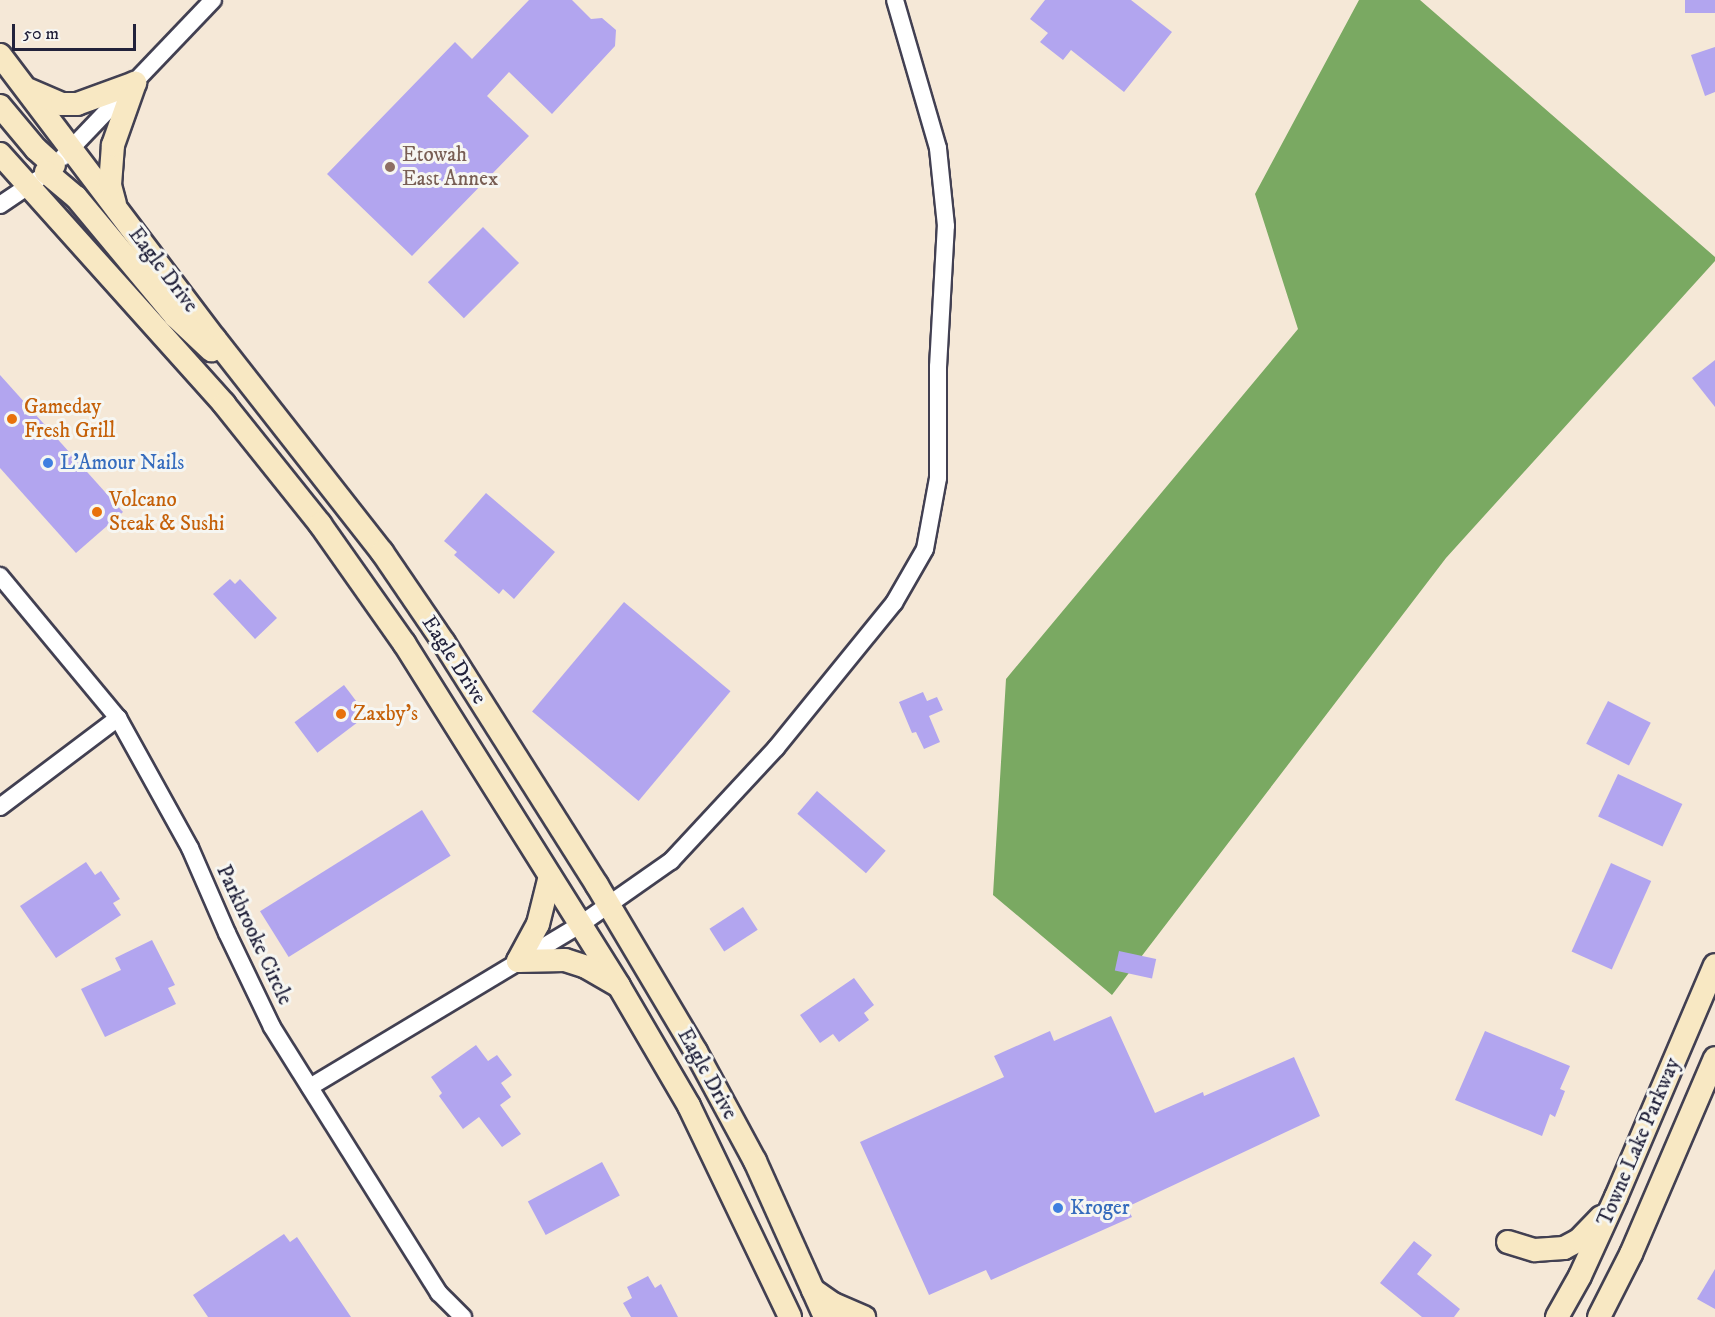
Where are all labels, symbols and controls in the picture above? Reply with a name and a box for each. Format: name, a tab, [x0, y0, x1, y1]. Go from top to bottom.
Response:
scale bar	[15, 12, 140, 50]
text: 50 m	[23, 23, 59, 45]
place label: Etowah East Annex	[402, 142, 498, 192]
marker: Etowah East Annex	[383, 160, 397, 174]
street label: Eagle Drive	[123, 222, 203, 318]
place label: Gameday Fresh Grill	[24, 394, 115, 444]
marker: Gameday Fresh Grill	[5, 412, 19, 426]
place label: L'Amour Nails	[60, 450, 184, 476]
marker: L'Amour Nails	[41, 456, 55, 470]
place label: Volcano Steak & Sushi	[109, 487, 225, 537]
marker: Volcano Steak & Sushi	[90, 505, 104, 519]
street label: Eagle Drive	[416, 611, 492, 709]
place label: Zaxby's	[353, 701, 418, 727]
marker: Zaxby's	[334, 707, 348, 721]
street label: Parkbrooke Circle	[211, 861, 297, 1009]
street label: Eagle Drive	[672, 1024, 742, 1124]
street label: Towne Lake Parkway	[1592, 1054, 1686, 1230]
place label: Kroger	[1070, 1195, 1130, 1221]
marker: Kroger	[1051, 1201, 1065, 1215]

